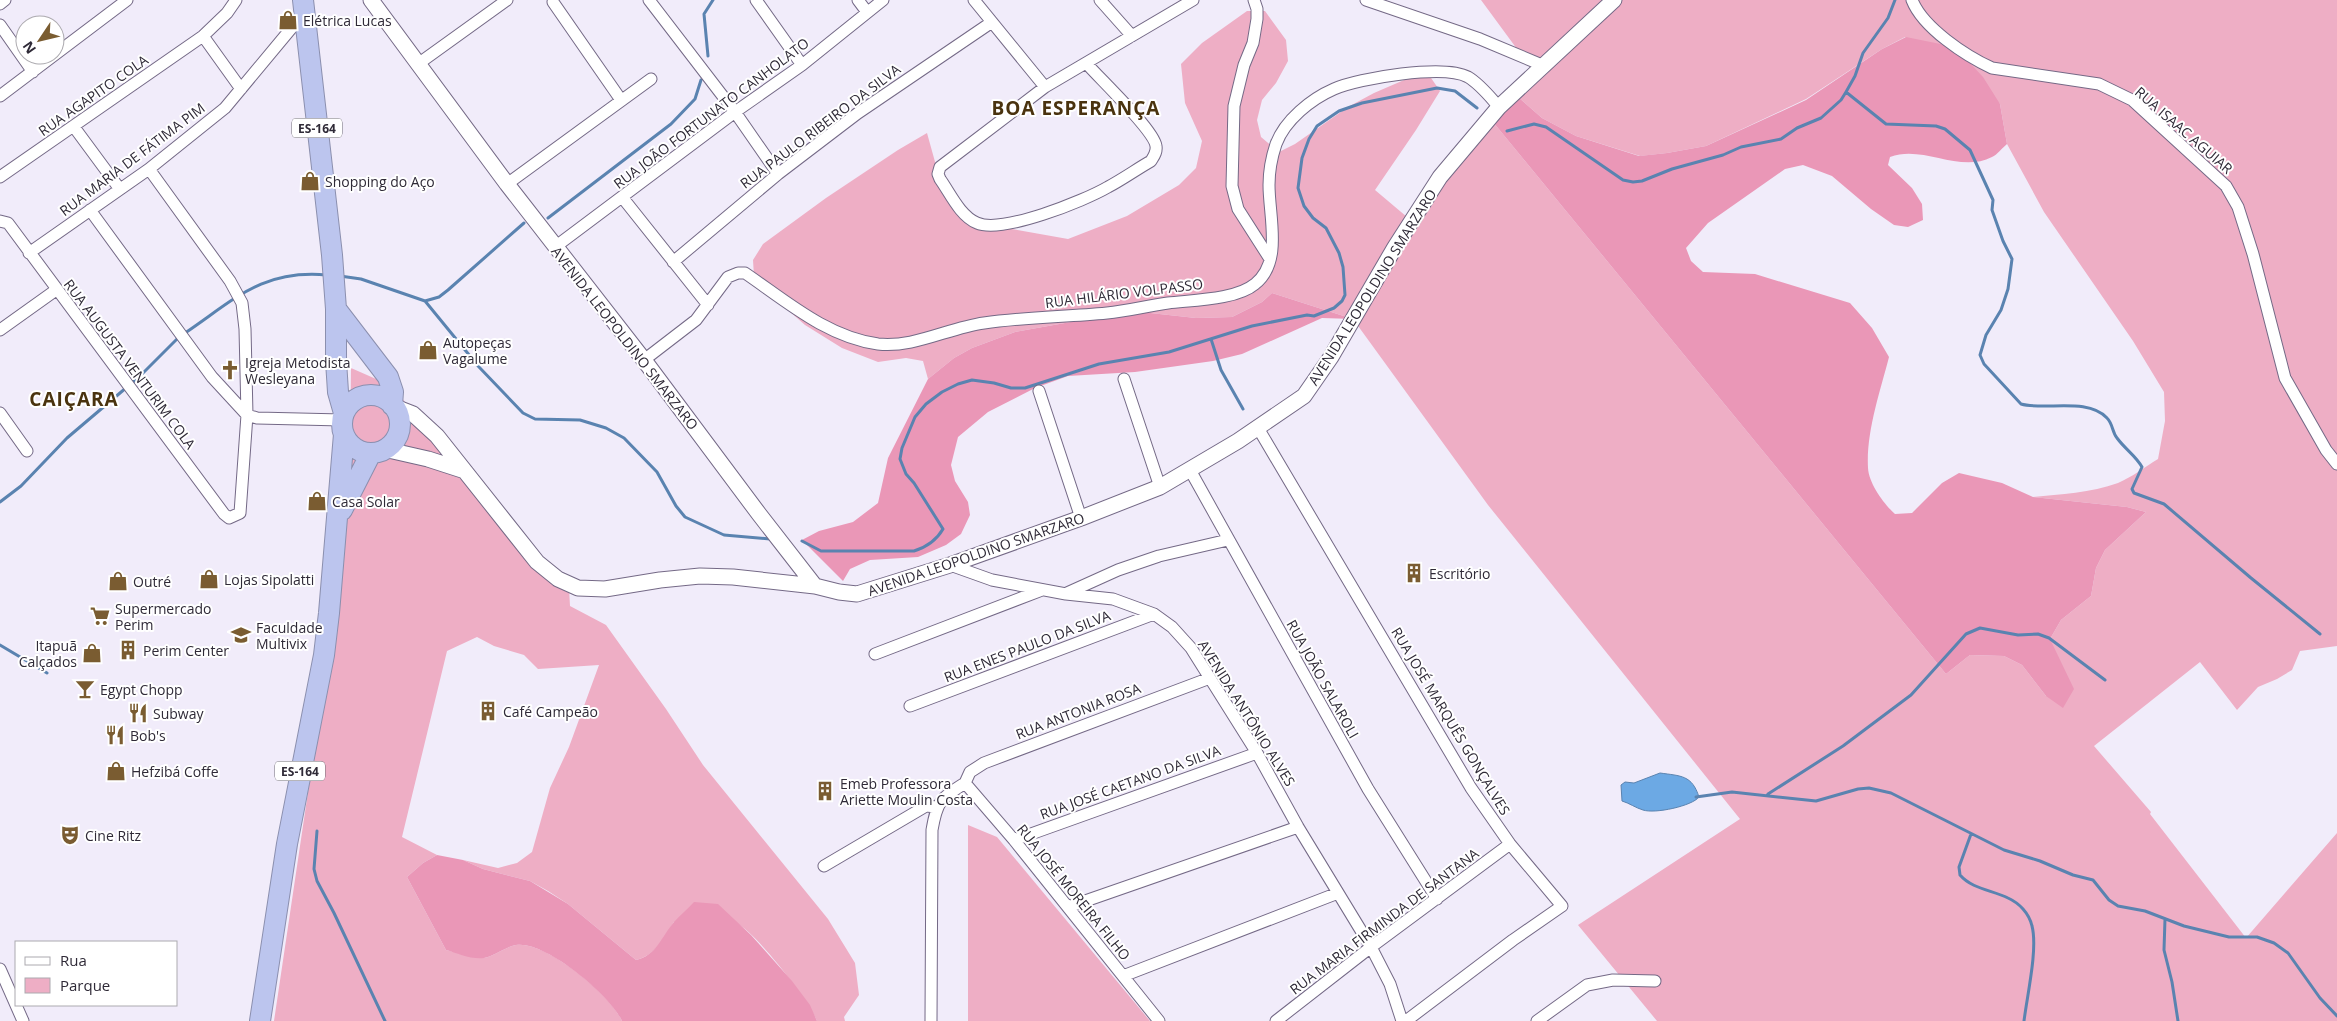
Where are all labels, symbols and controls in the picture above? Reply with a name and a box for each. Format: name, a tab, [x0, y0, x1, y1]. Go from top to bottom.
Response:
shop icon: Elétrica Lucas	[277, 9, 299, 31]
place label: Elétrica Lucas	[303, 11, 392, 30]
north arrow	[15, 15, 65, 65]
street label: RUA JOÃO FORTUNATO CANHOLATO	[610, 33, 813, 193]
text: N	[18, 38, 40, 58]
street label: RUA AGAPITO COLA	[34, 50, 152, 140]
street label: RUA PAULO RIBEIRO DA SILVA	[736, 59, 904, 193]
street label: RUA ISAAC AGUIAR	[2131, 82, 2237, 178]
district label: BOA ESPERANÇA	[992, 95, 1160, 121]
street label: RUA MARIA DE FÁTIMA PIM	[56, 98, 208, 220]
road number: ES-164	[292, 119, 342, 138]
shop icon: Shopping do Aço	[299, 170, 321, 192]
place label: Shopping do Aço	[325, 172, 435, 191]
street label: AVENIDA LEOPOLDINO SMARZARO	[1304, 185, 1441, 389]
street label: AVENIDA LEOPOLDINO SMARZARO	[547, 242, 703, 434]
street label: RUA HILÁRIO VOLPASSO	[1044, 274, 1204, 312]
street label: RUA AUGUSTA VENTURIM COLA	[60, 275, 200, 453]
place label: Autopeças Vagalume	[443, 333, 512, 368]
shop icon: Autopeças Vagalume	[417, 339, 439, 361]
place label: Igreja Metodista Wesleyana	[245, 353, 350, 388]
church icon: Igreja Metodista Wesleyana	[219, 359, 241, 381]
district label: CAIÇARA	[29, 386, 119, 412]
shop icon: Casa Solar	[306, 490, 328, 512]
place label: Casa Solar	[332, 492, 400, 511]
street label: AVENIDA LEOPOLDINO SMARZARO	[865, 508, 1087, 600]
building icon: Escritório	[1403, 562, 1425, 584]
place label: Escritório	[1429, 564, 1491, 583]
shop icon: Lojas Sipolatti	[198, 568, 220, 590]
shop icon: Outré	[107, 570, 129, 592]
place label: Lojas Sipolatti	[224, 570, 314, 589]
place label: Outré	[133, 572, 171, 591]
place label: Supermercado Perim	[115, 599, 211, 634]
supermarket icon: Supermercado Perim	[89, 605, 111, 627]
street label: RUA ENES PAULO DA SILVA	[941, 605, 1113, 687]
street label: RUA JOÃO SALAROLI	[1282, 616, 1364, 742]
place label: Faculdade Multivix	[256, 618, 323, 653]
school or university icon: Faculdade Multivix	[230, 624, 252, 646]
street label: RUA JOSÉ MARQUÊS GONÇALVES	[1387, 624, 1515, 818]
place label: Itapuã Calçados	[19, 636, 77, 671]
street label: AVENIDA ANTÔNIO ALVES	[1194, 636, 1300, 790]
building icon: Perim Center	[117, 639, 139, 661]
place label: Perim Center	[143, 641, 229, 660]
shop icon: Itapuã Calçados	[81, 642, 103, 664]
bar icon: Egypt Chopp	[74, 678, 96, 700]
street label: RUA ANTONIA ROSA	[1013, 678, 1143, 744]
place label: Egypt Chopp	[100, 680, 183, 699]
building icon: Café Campeão	[477, 700, 499, 722]
restaurant icon: Subway	[127, 702, 149, 724]
place label: Café Campeão	[503, 702, 598, 721]
place label: Subway	[153, 704, 204, 723]
restaurant icon: Bob's	[104, 724, 126, 746]
place label: Bob's	[130, 726, 166, 745]
street label: RUA JOSÉ CAETANO DA SILVA	[1037, 740, 1223, 824]
shop icon: Hefzibá Coffe	[105, 760, 127, 782]
road number: ES-164	[275, 761, 325, 780]
place label: Hefzibá Coffe	[131, 762, 219, 781]
place label: Emeb Professora Ariette Moulin Costa	[840, 774, 973, 809]
building icon: Emeb Professora Ariette Moulin Costa	[814, 780, 836, 802]
street label: RUA JOSÉ MOREIRA FILHO	[1013, 820, 1135, 964]
theatre icon: Cine Ritz	[59, 824, 81, 846]
place label: Cine Ritz	[85, 826, 142, 845]
street label: RUA MARIA FIRMINDA DE SANTANA	[1286, 844, 1482, 998]
legend	[15, 941, 178, 1006]
text: Rua	[60, 950, 87, 970]
text: Parque	[60, 975, 110, 995]

